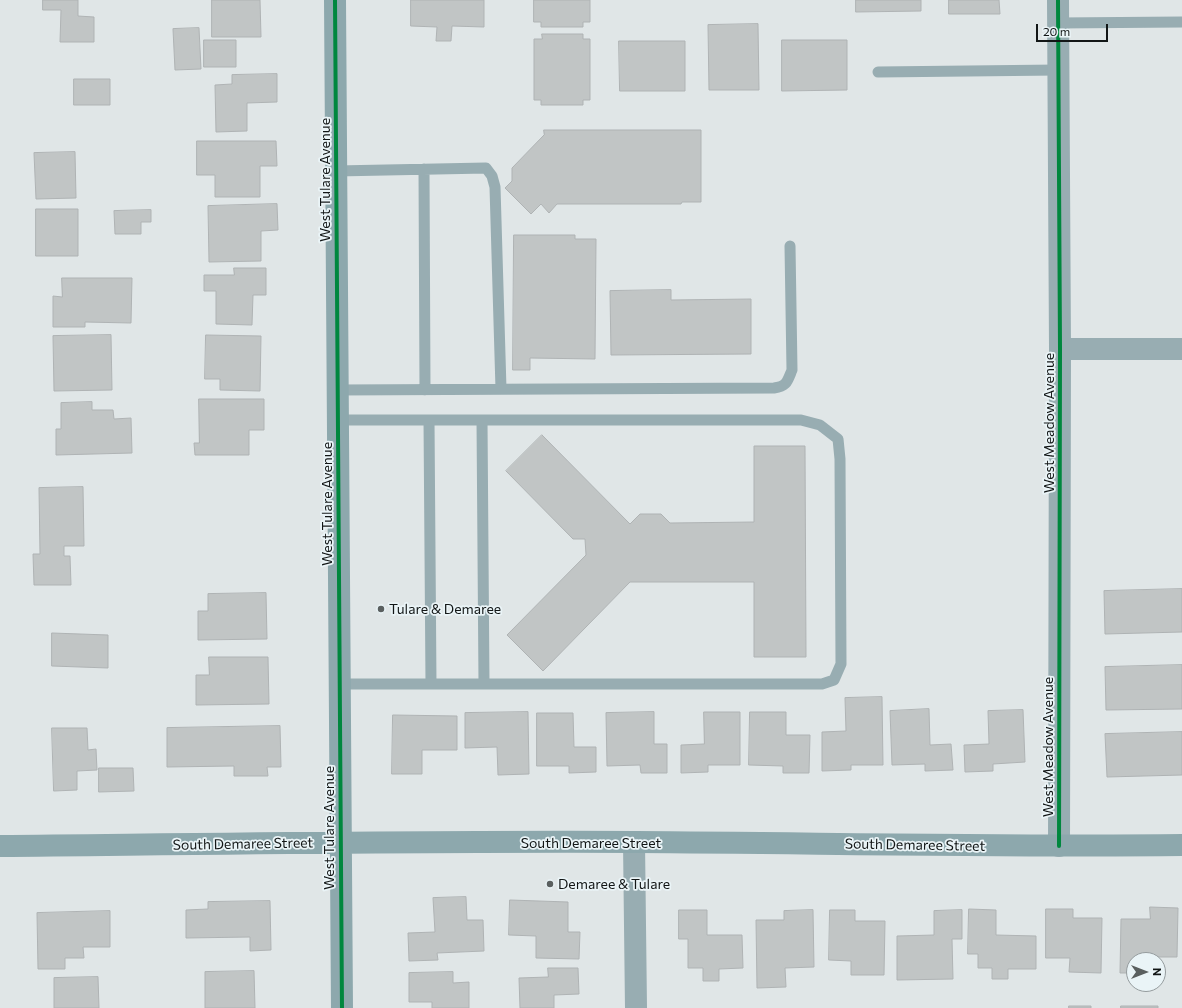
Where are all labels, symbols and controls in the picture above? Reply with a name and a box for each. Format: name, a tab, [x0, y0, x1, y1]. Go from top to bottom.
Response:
scale bar	[1038, 16, 1110, 42]
text: 20 m	[1043, 24, 1070, 38]
street label: West Tulare Avenue	[317, 118, 333, 242]
street label: West Meadow Avenue	[1041, 353, 1057, 493]
street label: West Tulare Avenue	[319, 442, 335, 566]
place label: Tulare & Demaree	[389, 601, 501, 617]
marker: Tulare & Demaree	[376, 604, 386, 614]
street label: West Meadow Avenue	[1040, 677, 1056, 817]
street label: West Tulare Avenue	[321, 766, 337, 890]
street label: South Demaree Street	[173, 834, 313, 854]
street label: South Demaree Street	[521, 835, 661, 851]
street label: South Demaree Street	[845, 835, 985, 855]
place label: Demaree & Tulare	[558, 876, 670, 892]
marker: Demaree & Tulare	[545, 879, 555, 889]
north arrow	[1126, 952, 1166, 992]
text: N	[1151, 968, 1164, 976]

